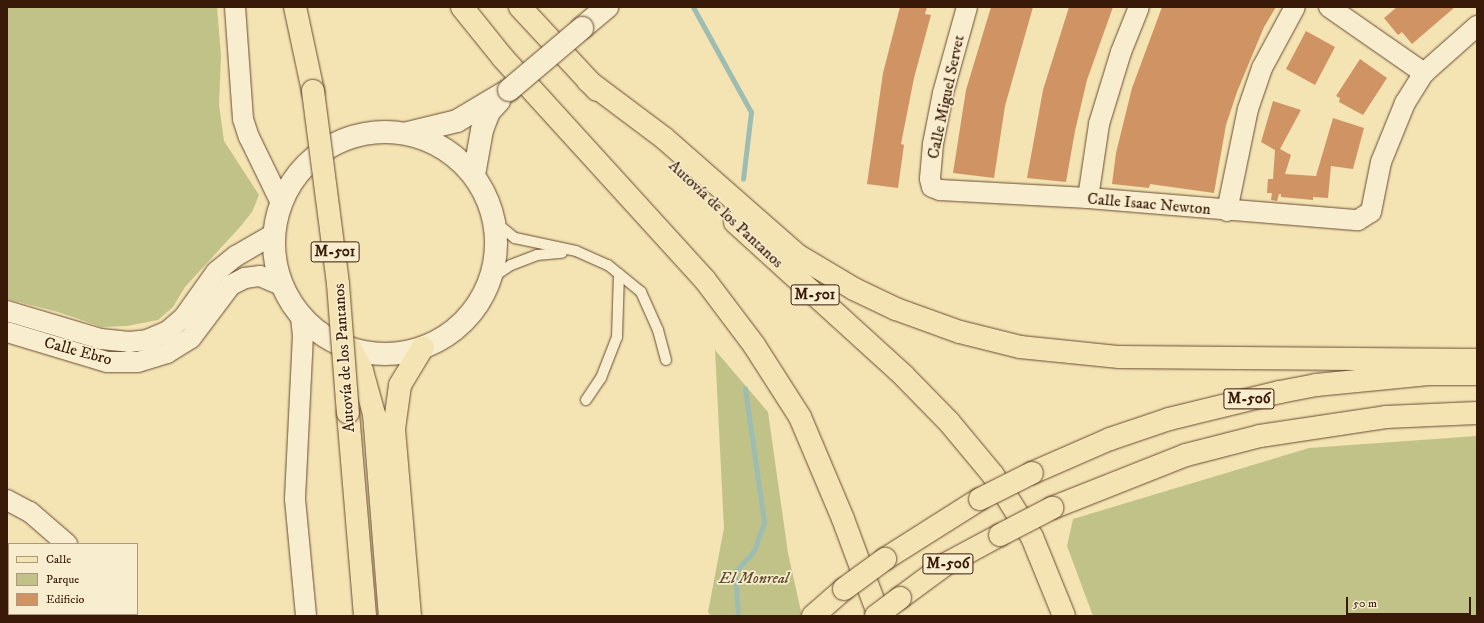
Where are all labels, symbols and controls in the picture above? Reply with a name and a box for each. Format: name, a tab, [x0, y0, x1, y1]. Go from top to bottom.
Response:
street label: Calle Miguel Servet	[923, 33, 969, 161]
street label: Autovía de los Pantanos	[665, 156, 787, 272]
street label: Calle Isaac Newton	[1086, 189, 1212, 219]
road number: M-501	[310, 239, 360, 265]
road number: M-501	[790, 282, 840, 308]
street label: Autovía de los Pantanos	[329, 283, 359, 433]
street label: Calle Ebro	[42, 333, 114, 369]
road number: M-506	[1223, 386, 1275, 412]
legend	[8, 543, 138, 615]
road number: M-506	[922, 551, 974, 577]
text: Calle	[46, 552, 71, 567]
park label: El Monreal	[719, 568, 789, 588]
text: Parque	[46, 572, 79, 587]
scale bar	[1348, 589, 1473, 615]
text: Edificio	[46, 592, 84, 607]
text: 50 m	[1353, 596, 1377, 611]

